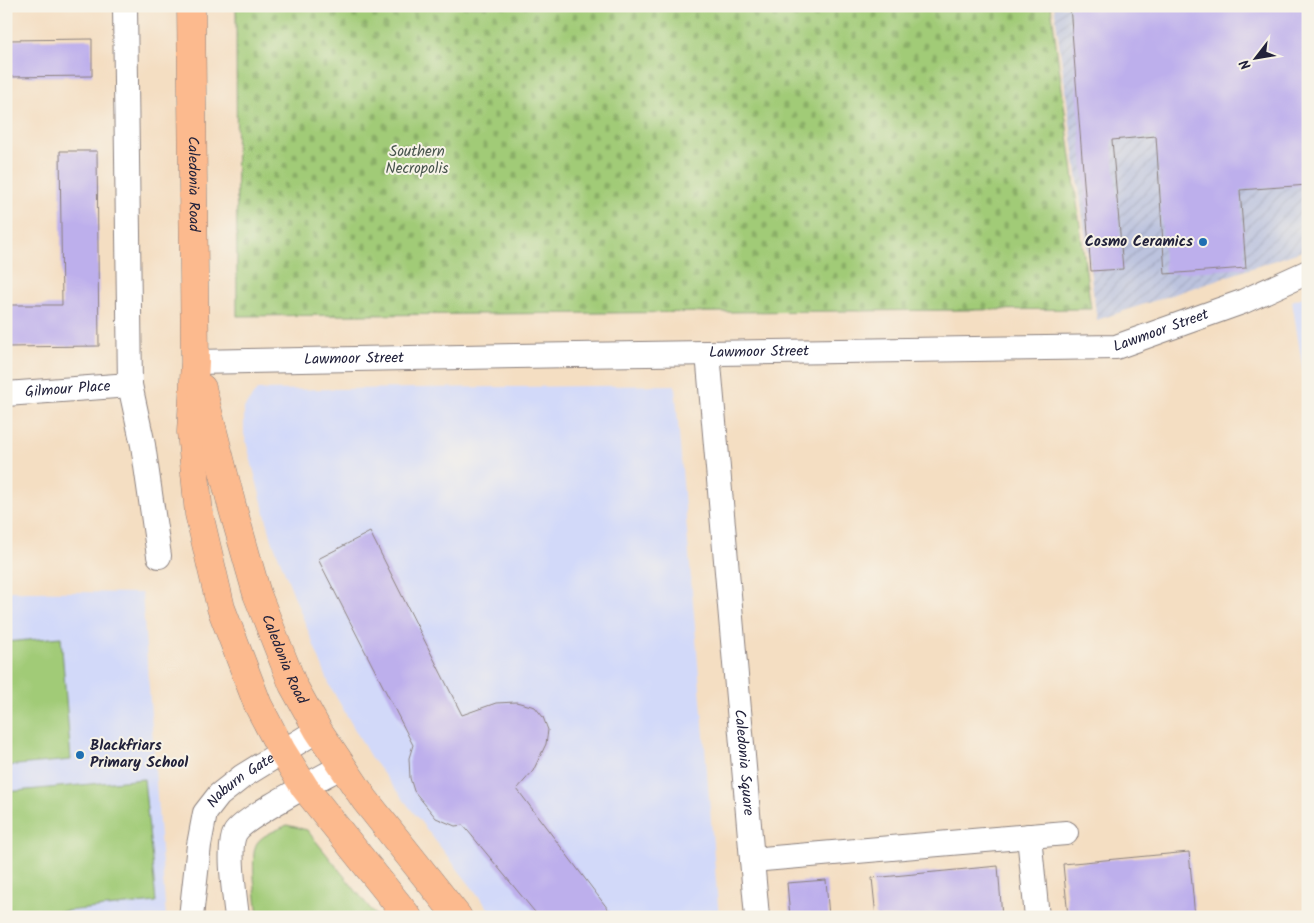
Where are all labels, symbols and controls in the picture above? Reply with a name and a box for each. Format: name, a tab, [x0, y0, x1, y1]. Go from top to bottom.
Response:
north arrow	[1232, 32, 1282, 82]
text: N	[1234, 55, 1257, 74]
street label: Caledonia Road	[180, 136, 206, 232]
park label: Southern Necropolis	[386, 140, 449, 181]
place label: Cosmo Ceramics	[1085, 230, 1193, 254]
marker: Cosmo Ceramics	[1197, 236, 1209, 248]
street label: Lawmoor Street	[1110, 303, 1212, 359]
street label: Lawmoor Street	[709, 340, 809, 365]
street label: Lawmoor Street	[304, 346, 404, 372]
street label: Gilmour Place	[24, 374, 112, 405]
street label: Caledonia Road	[254, 611, 314, 709]
street label: Caledonia Square	[727, 708, 760, 817]
place label: Blackfriars Primary School	[90, 734, 188, 775]
street label: Naburn Gate	[201, 747, 280, 813]
marker: Blackfriars Primary School	[74, 749, 86, 761]

